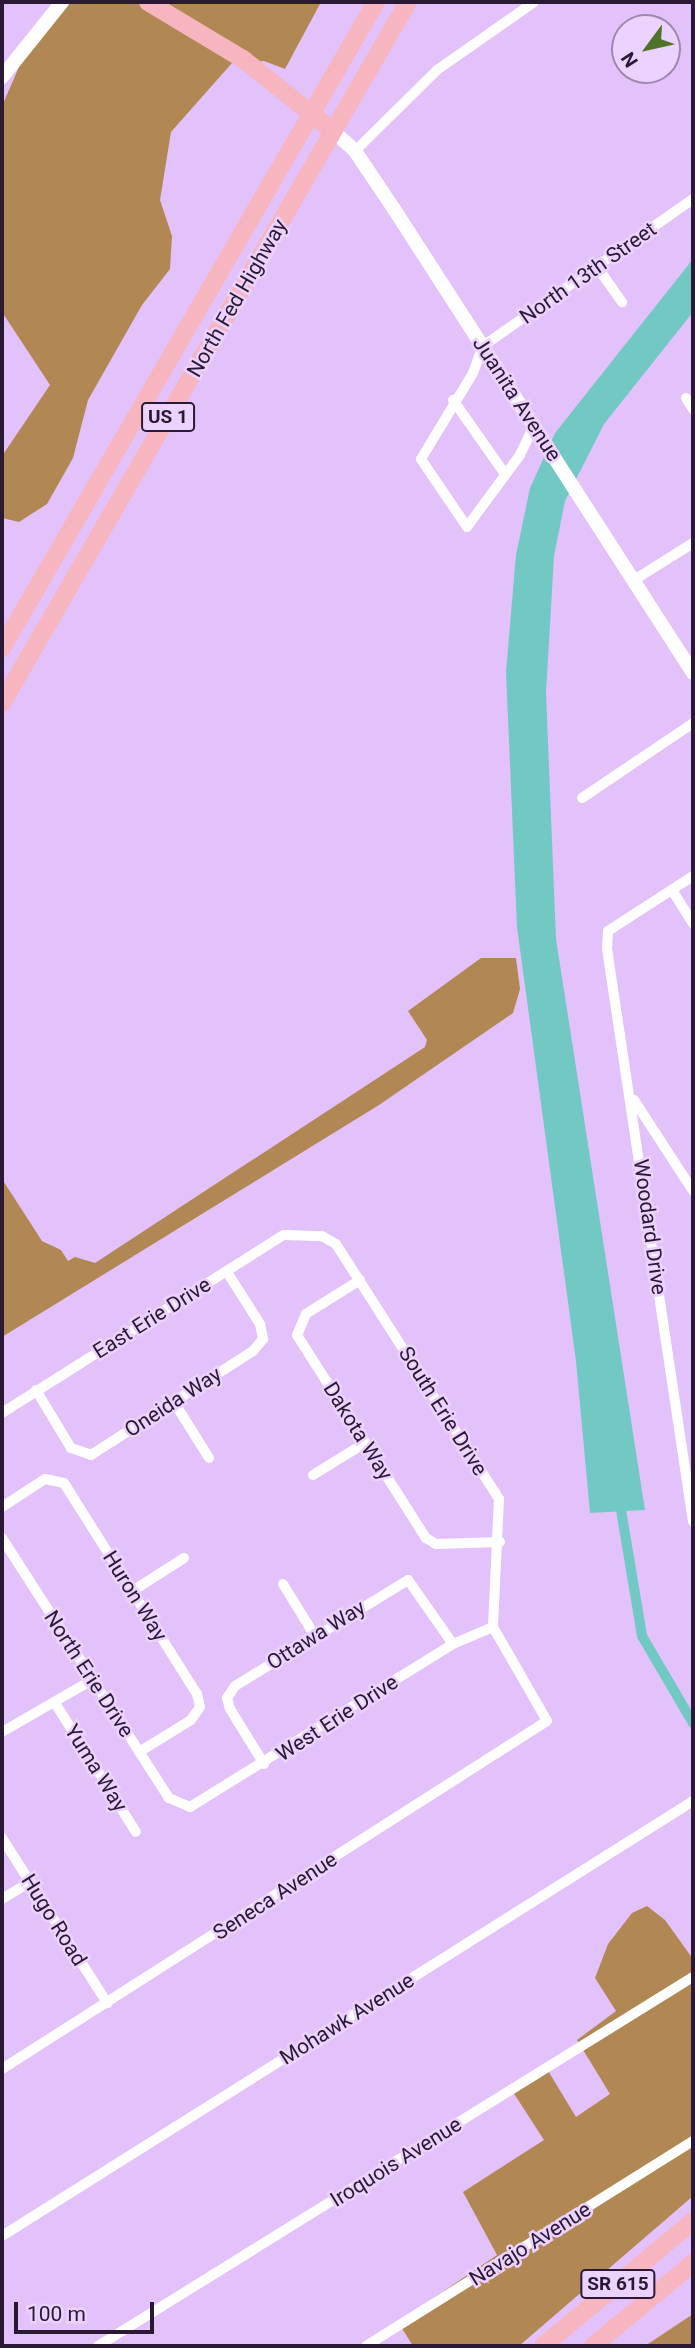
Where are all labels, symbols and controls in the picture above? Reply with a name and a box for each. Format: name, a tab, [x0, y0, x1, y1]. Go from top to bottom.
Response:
north arrow	[611, 14, 681, 84]
text: N	[616, 48, 643, 72]
street label: North Fed Highway	[182, 215, 292, 381]
street label: North 13th Street	[515, 217, 661, 329]
street label: Juanita Avenue	[467, 332, 567, 466]
road number: US 1	[140, 402, 196, 432]
street label: Woodard Drive	[628, 1158, 672, 1296]
street label: East Erie Drive	[89, 1272, 215, 1364]
street label: South Erie Drive	[393, 1342, 493, 1480]
street label: Oneida Way	[120, 1361, 226, 1443]
street label: Dakota Way	[318, 1377, 398, 1485]
street label: Huron Way	[97, 1546, 173, 1646]
street label: Ottawa Way	[262, 1595, 370, 1675]
street label: North Erie Drive	[39, 1606, 139, 1742]
street label: West Erie Drive	[271, 1669, 403, 1767]
street label: Yuma Way	[59, 1720, 133, 1816]
street label: Seneca Avenue	[208, 1847, 342, 1945]
street label: Hugo Road	[16, 1869, 92, 1971]
street label: Mohawk Avenue	[275, 1968, 419, 2070]
street label: Iroquois Avenue	[326, 2112, 466, 2212]
street label: Navajo Avenue	[465, 2197, 595, 2291]
road number: SR 615	[580, 2268, 656, 2300]
scale bar	[18, 2288, 158, 2332]
text: 100 m	[27, 2302, 86, 2326]

